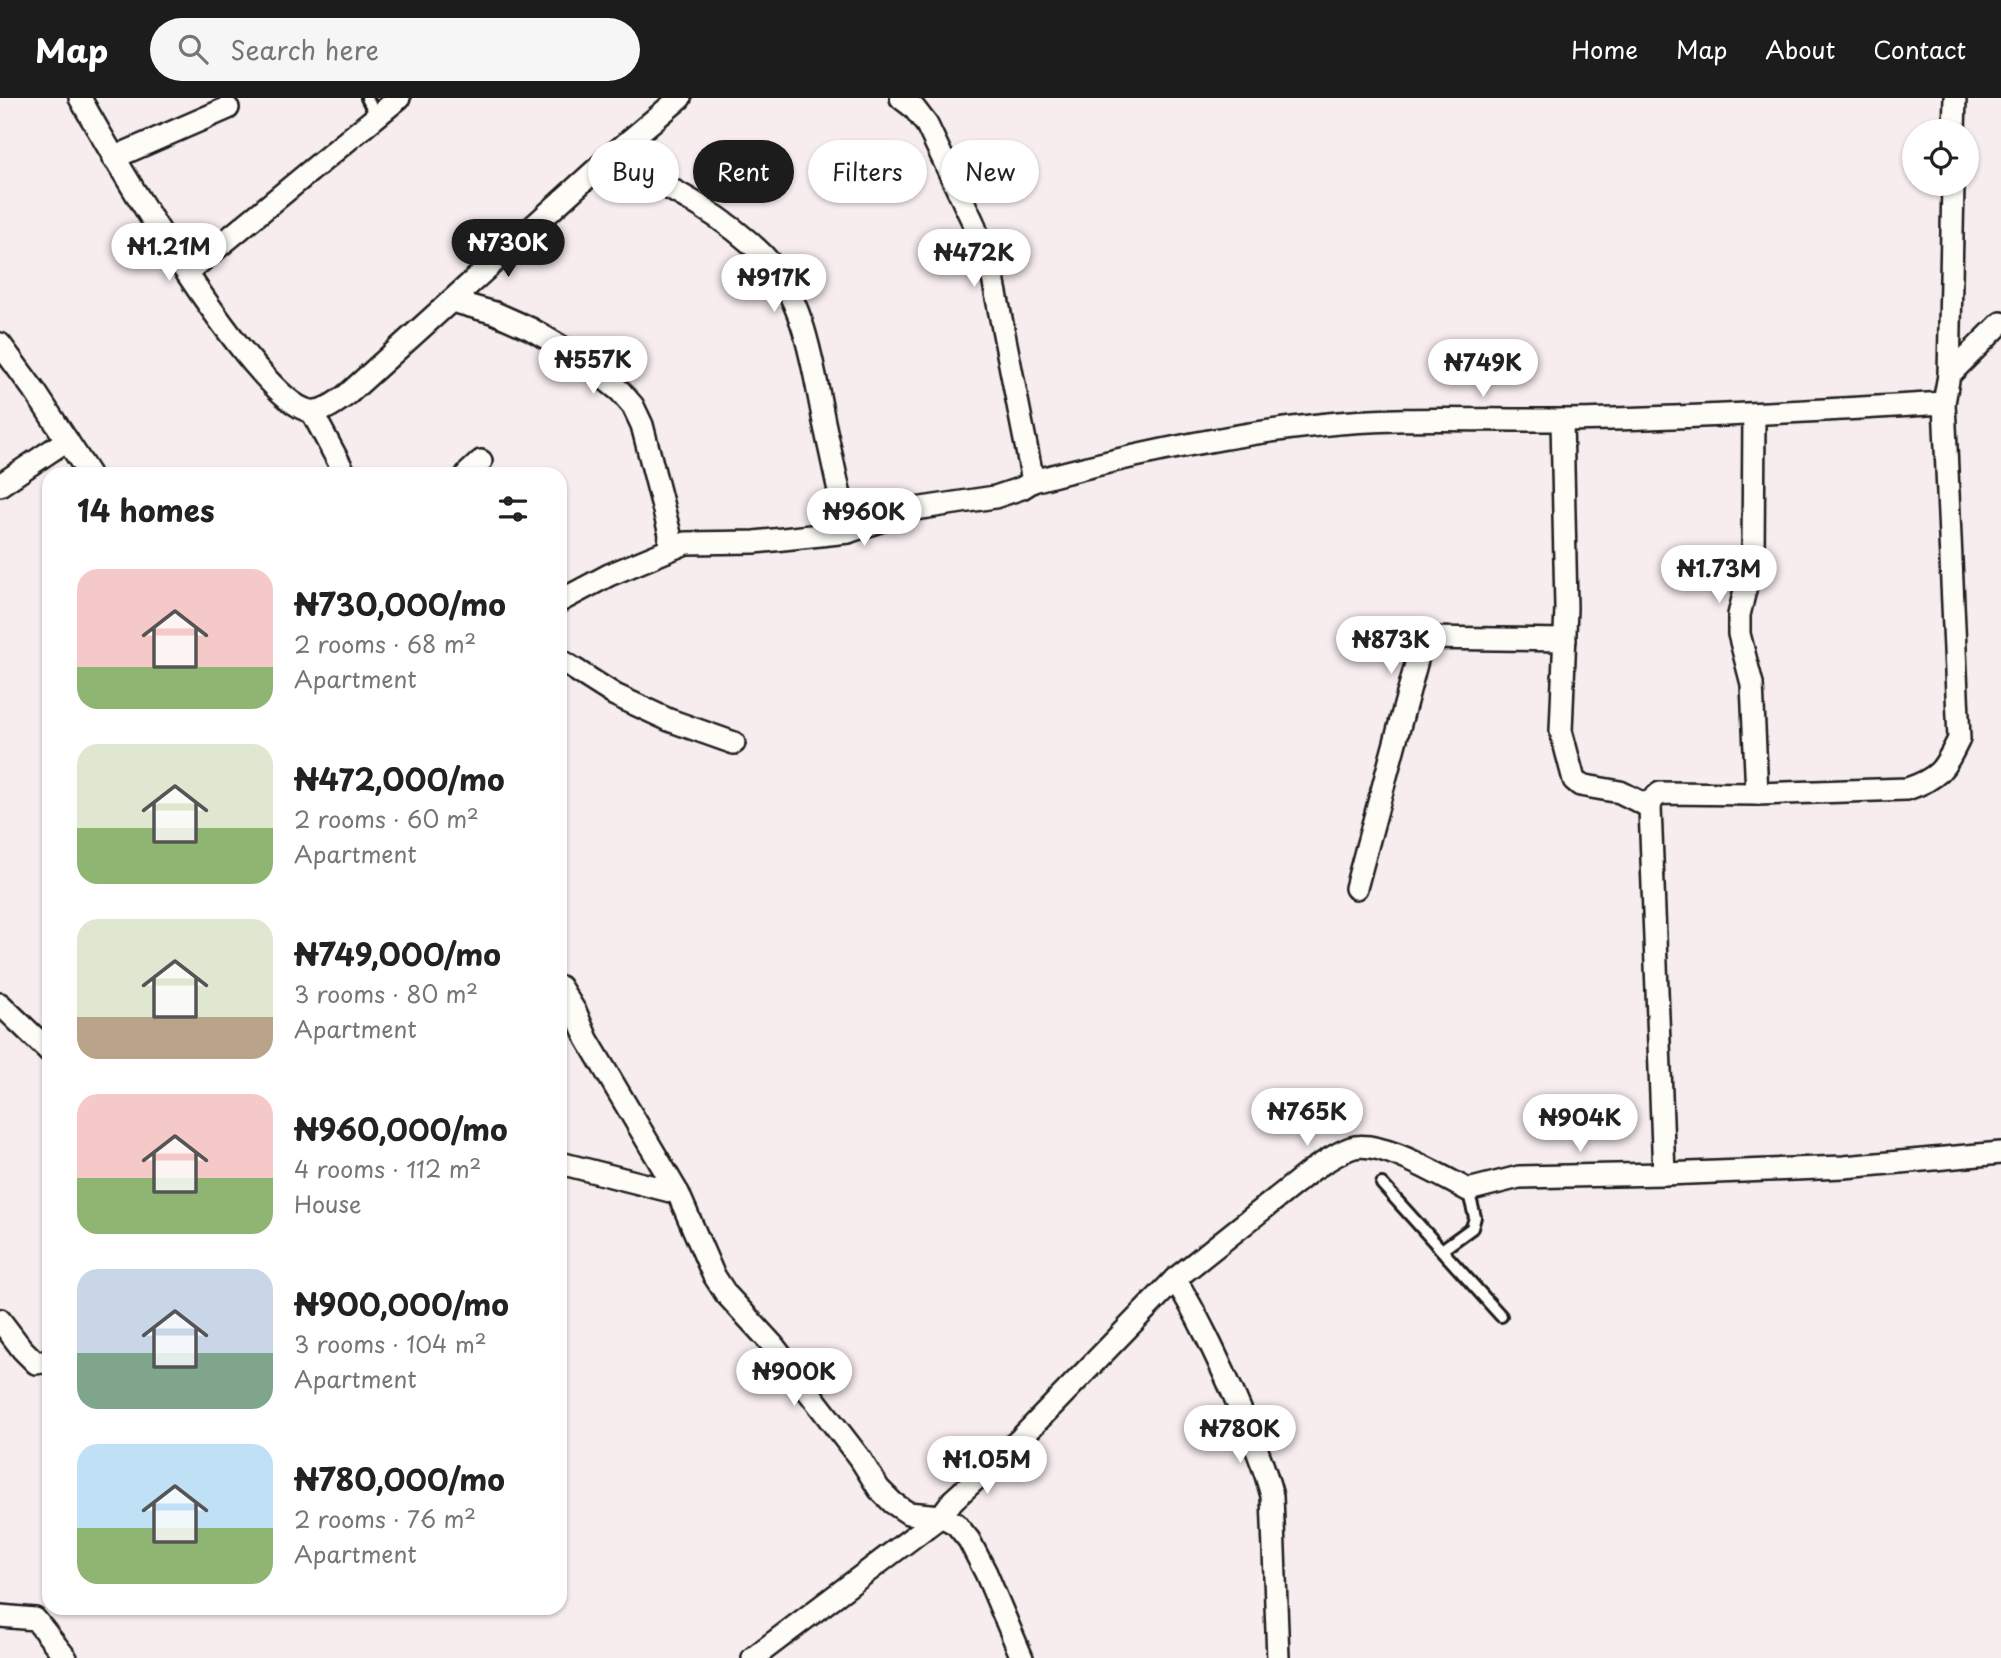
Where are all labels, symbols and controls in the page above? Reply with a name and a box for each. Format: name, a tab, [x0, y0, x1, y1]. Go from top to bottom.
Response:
search box	[150, 18, 640, 81]
text: Map	[35, 24, 108, 74]
icon: search	[174, 30, 212, 68]
text: Search here	[230, 30, 379, 69]
text: Home	[1571, 31, 1638, 67]
text: Map	[1676, 31, 1727, 67]
text: About	[1765, 31, 1835, 67]
text: Contact	[1873, 31, 1966, 67]
map controls	[1902, 119, 1979, 196]
button: locate	[1902, 119, 1979, 196]
chip: Buy	[588, 140, 679, 203]
chip: Rent	[693, 140, 794, 203]
chip: Filters	[808, 140, 927, 203]
chip: New	[941, 140, 1039, 203]
pin: ₦730K	[459, 220, 557, 279]
pin: ₦1.21M	[112, 223, 226, 283]
text: ₦730K	[468, 224, 548, 259]
text: ₦1.21M	[127, 228, 211, 263]
pin: ₦472K	[925, 230, 1023, 289]
text: ₦472K	[934, 234, 1014, 269]
pin: ₦917K	[725, 254, 823, 314]
text: ₦917K	[737, 259, 811, 294]
pin: ₦557K	[544, 336, 642, 396]
pin: ₦749K	[1434, 340, 1532, 399]
text: ₦557K	[555, 341, 631, 376]
text: ₦749K	[1444, 344, 1522, 379]
text: 14 homes	[77, 487, 215, 532]
pin: ₦960K	[815, 489, 913, 548]
icon: filters	[494, 490, 532, 528]
text: ₦960K	[823, 493, 905, 528]
pin: ₦1.73M	[1662, 546, 1776, 605]
text: ₦1.73M	[1677, 550, 1761, 585]
text: ₦730,000/mo	[294, 581, 506, 626]
icon: home	[133, 597, 217, 681]
pin: ₦873K	[1342, 616, 1440, 676]
text: ₦873K	[1352, 621, 1430, 656]
text: 2 rooms · 68 m²	[294, 626, 476, 661]
text: Apartment	[294, 661, 417, 696]
text: ₦472,000/mo	[294, 756, 505, 801]
icon: home	[133, 772, 217, 856]
text: 2 rooms · 60 m²	[294, 801, 479, 836]
text: Apartment	[294, 836, 417, 871]
text: ₦749,000/mo	[294, 931, 501, 976]
icon: home	[133, 947, 217, 1031]
text: 3 rooms · 80 m²	[294, 976, 478, 1011]
text: Apartment	[294, 1011, 417, 1046]
pin: ₦765K	[1258, 1088, 1356, 1148]
text: ₦765K	[1267, 1093, 1347, 1128]
pin: ₦904K	[1531, 1094, 1629, 1154]
text: ₦904K	[1539, 1099, 1621, 1134]
text: ₦960,000/mo	[294, 1106, 508, 1151]
icon: home	[133, 1122, 217, 1206]
text: 4 rooms · 112 m²	[294, 1151, 481, 1186]
text: House	[294, 1186, 361, 1221]
text: ₦900,000/mo	[294, 1281, 509, 1326]
icon: home	[133, 1297, 217, 1381]
text: 3 rooms · 104 m²	[294, 1326, 487, 1361]
pin: ₦900K	[745, 1348, 843, 1408]
text: ₦900K	[752, 1353, 836, 1388]
text: Apartment	[294, 1361, 417, 1396]
pin: ₦780K	[1191, 1406, 1289, 1465]
text: ₦780K	[1200, 1410, 1280, 1445]
pin: ₦1.05M	[930, 1436, 1044, 1496]
text: ₦1.05M	[943, 1441, 1031, 1476]
text: ₦780,000/mo	[294, 1456, 505, 1501]
icon: home	[133, 1472, 217, 1556]
text: 2 rooms · 76 m²	[294, 1501, 476, 1536]
text: Apartment	[294, 1536, 417, 1571]

